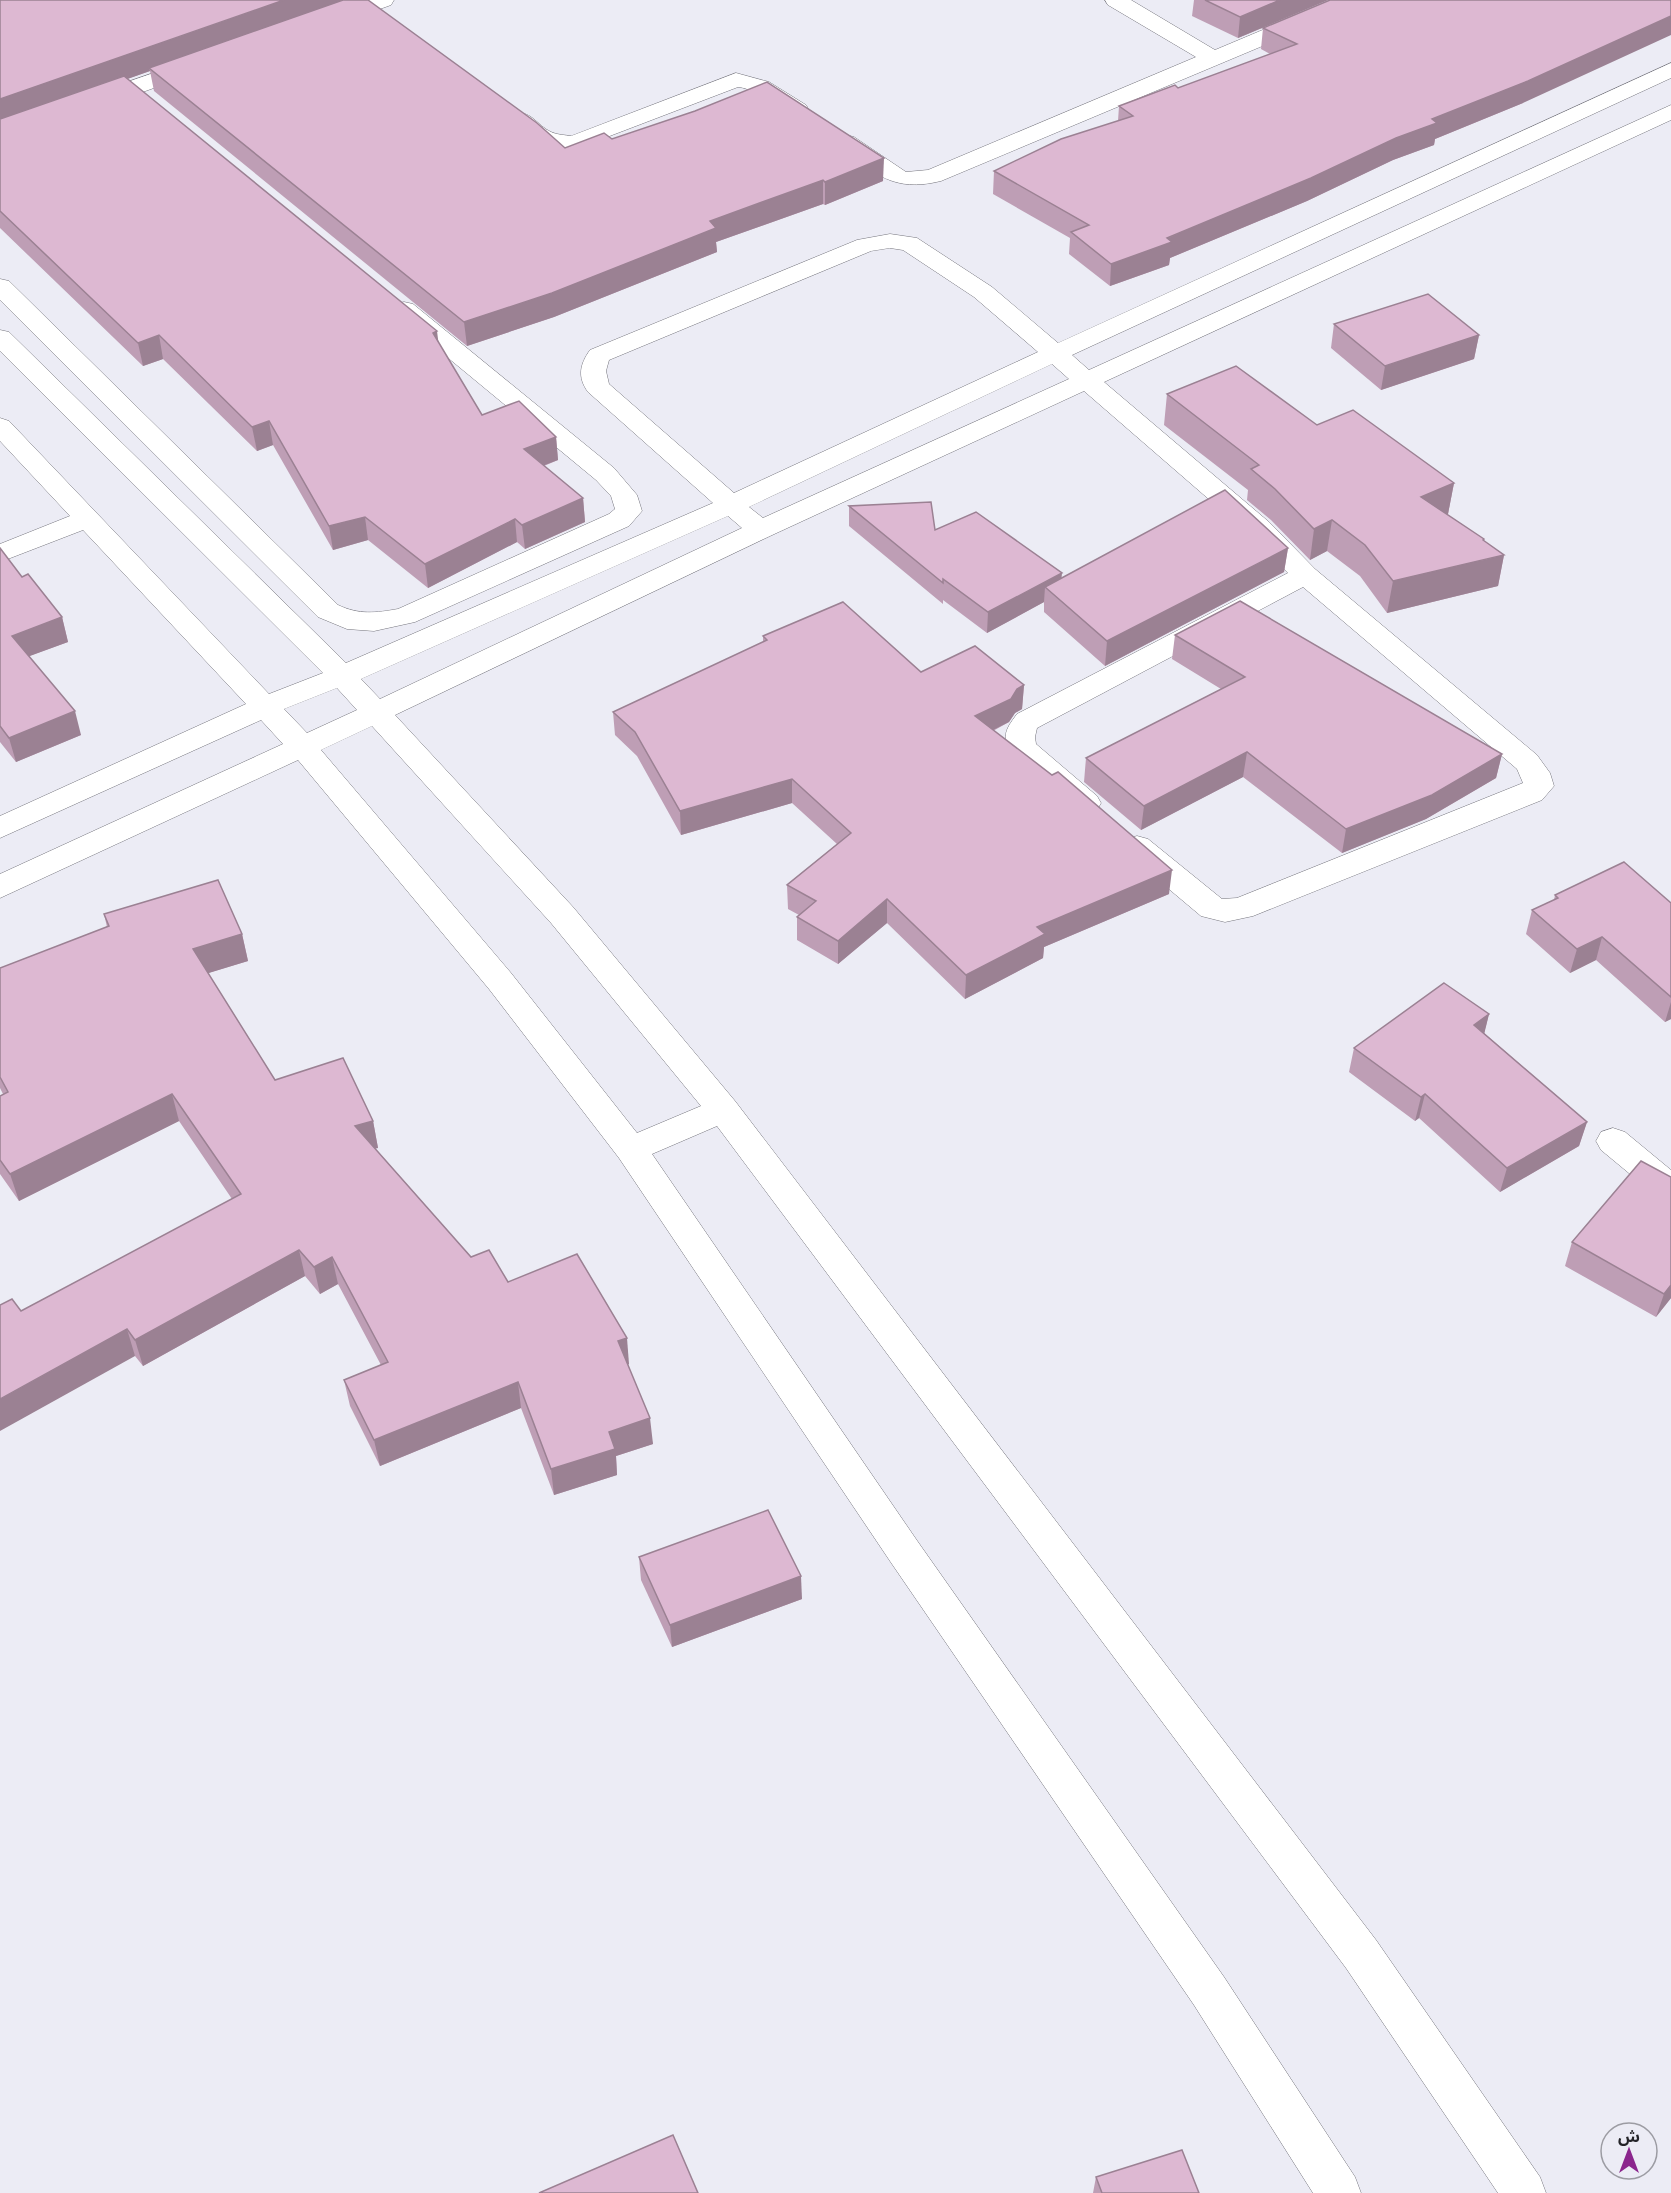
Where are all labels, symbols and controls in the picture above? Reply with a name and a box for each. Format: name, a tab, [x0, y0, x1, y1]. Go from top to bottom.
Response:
north arrow	[1599, 2121, 1659, 2181]
text: ش	[1618, 2127, 1640, 2146]

